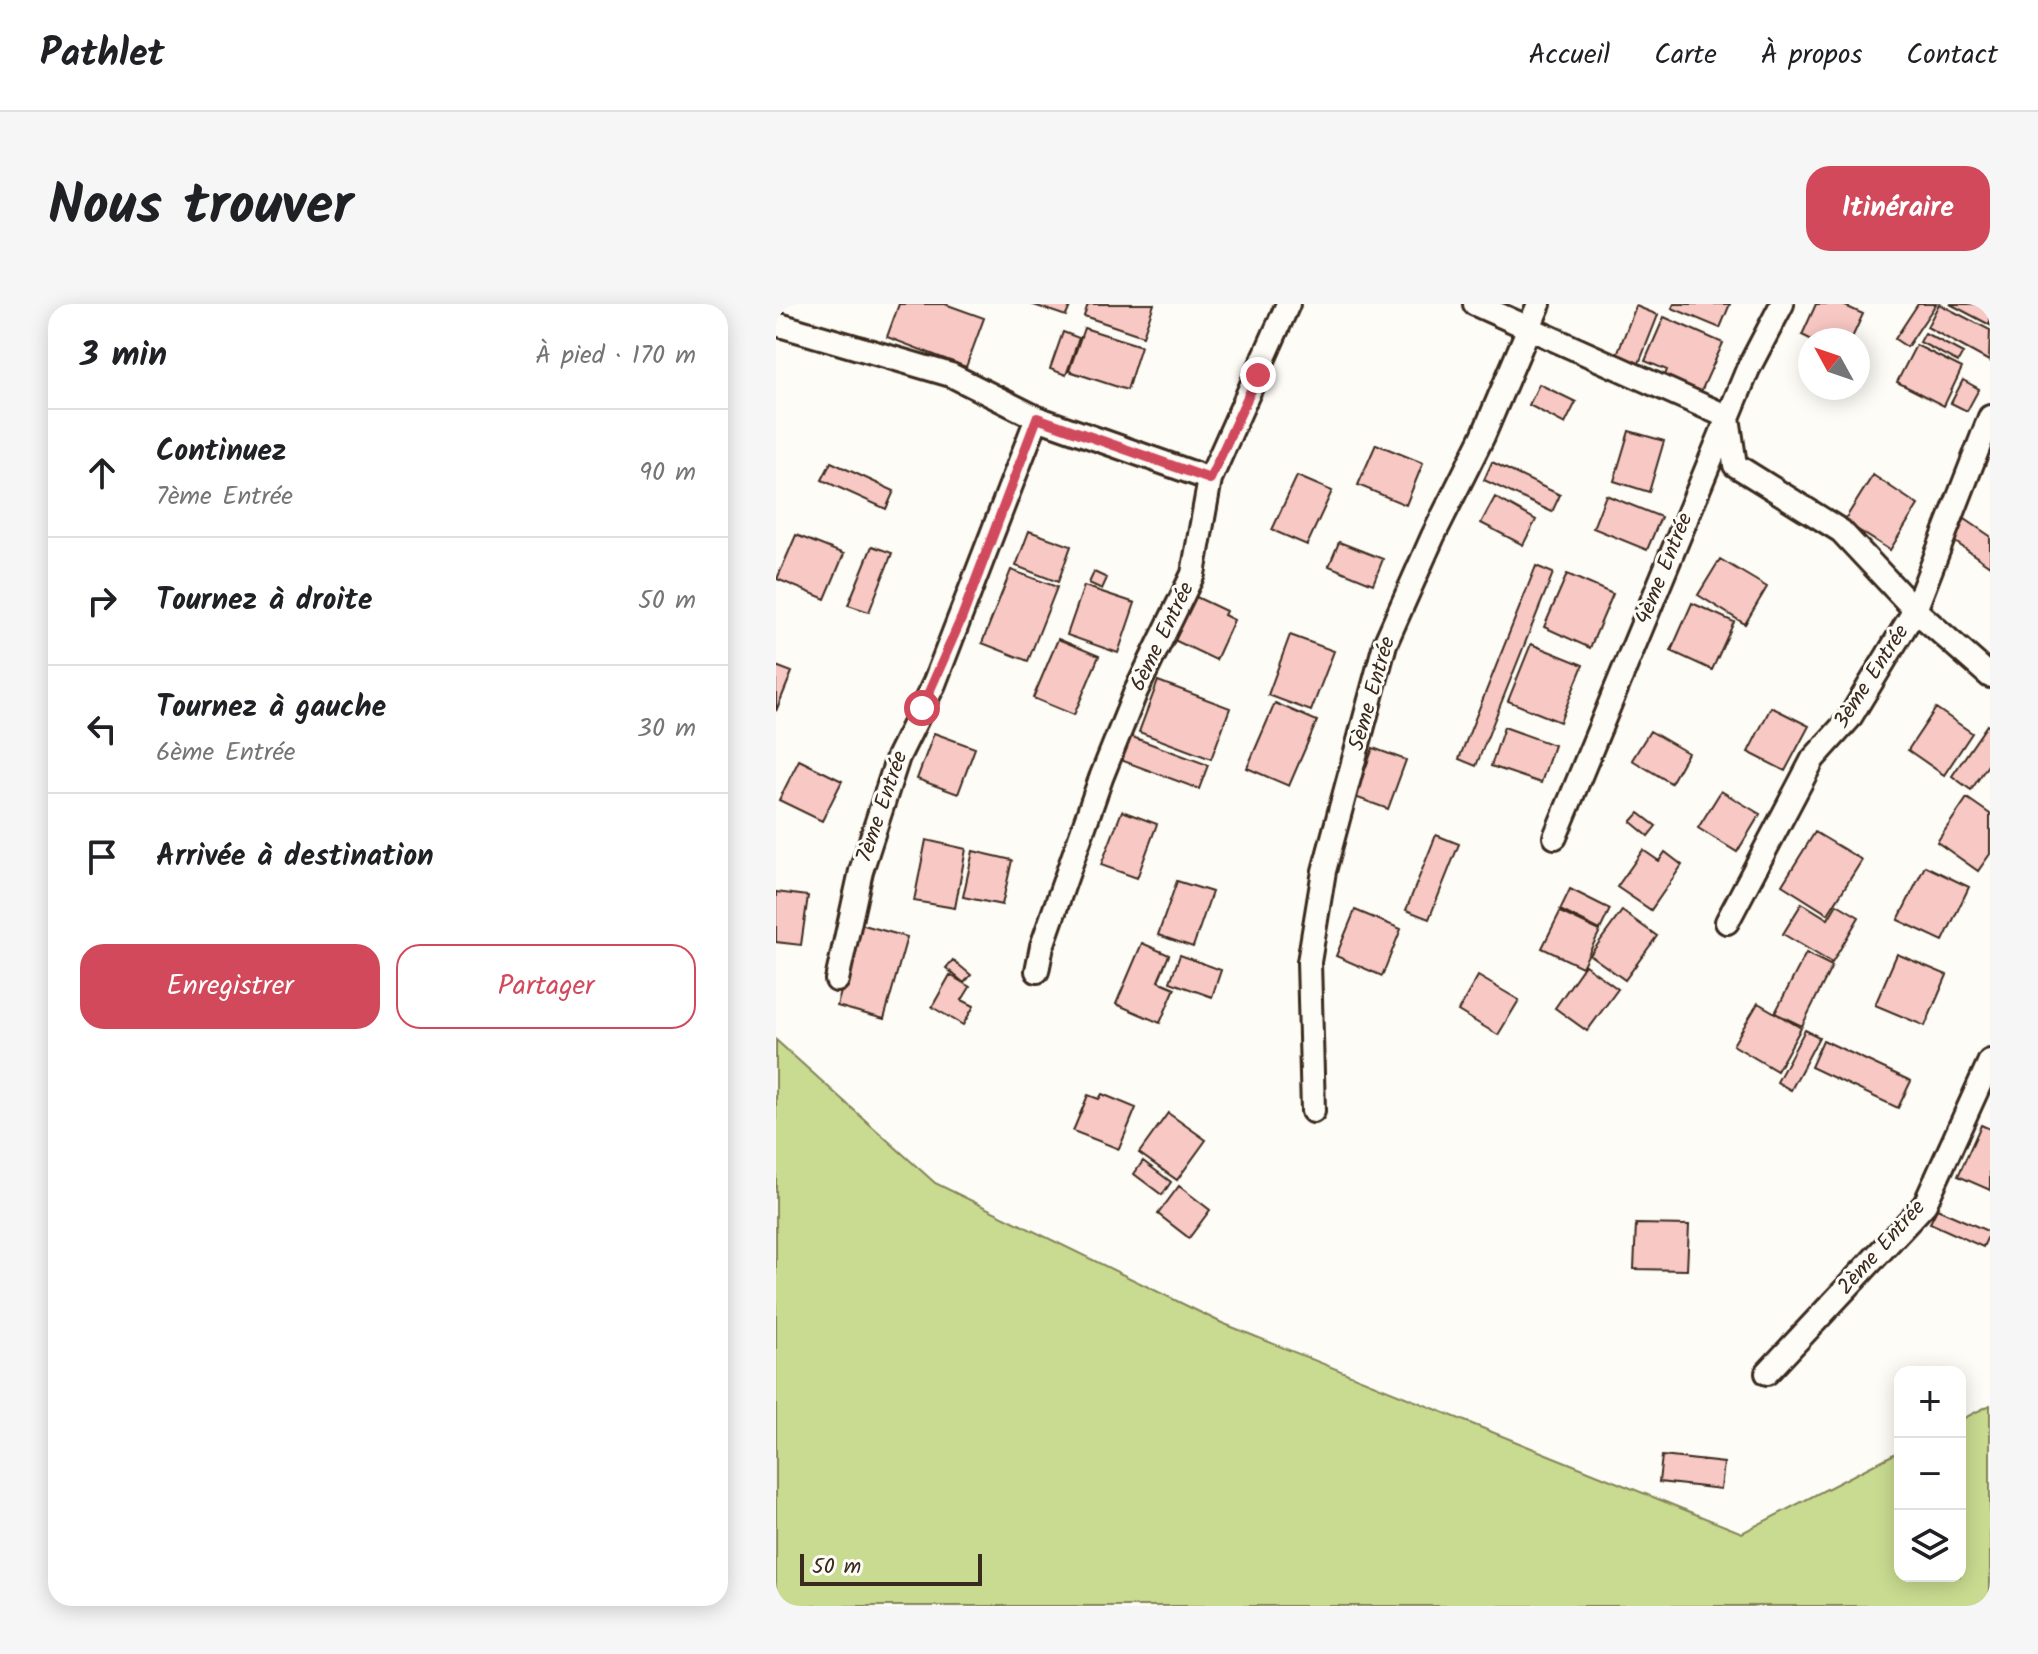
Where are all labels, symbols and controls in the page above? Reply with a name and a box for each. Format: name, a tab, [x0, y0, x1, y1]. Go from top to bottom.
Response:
text: Pathlet	[40, 25, 165, 85]
text: Accueil	[1529, 33, 1610, 78]
text: Carte	[1654, 33, 1717, 78]
text: À propos	[1761, 33, 1862, 78]
text: Contact	[1906, 33, 1998, 78]
text: Nous trouver	[48, 163, 353, 253]
button: Itinéraire	[1806, 166, 1990, 251]
north arrow	[1798, 328, 1870, 400]
text: 3 min	[80, 329, 167, 383]
text: À pied · 170 m	[535, 335, 696, 377]
route end	[1240, 357, 1276, 393]
text: Continuez	[156, 428, 286, 476]
icon: ahead	[80, 451, 124, 495]
text: 90 m	[639, 452, 696, 494]
text: 7ème Entrée	[156, 476, 293, 518]
street label: 4ème Entrée	[1627, 508, 1703, 630]
street label: 6ème Entrée	[1121, 576, 1205, 698]
text: Tournez à droite	[156, 577, 372, 625]
icon: right	[80, 579, 124, 623]
text: 50 m	[638, 580, 696, 622]
street label: 3ème Entrée	[1825, 618, 1919, 736]
street label: 5ème Entrée	[1340, 633, 1406, 755]
text: Tournez à gauche	[156, 684, 386, 732]
route start	[904, 690, 940, 726]
icon: left	[80, 707, 124, 751]
text: 30 m	[637, 708, 696, 750]
text: 6ème Entrée	[156, 732, 296, 774]
street label: 7ème Entrée	[848, 746, 918, 868]
text: Arrivée à destination	[156, 833, 434, 881]
icon: arrive	[80, 835, 124, 879]
button: Enregistrer	[80, 944, 380, 1029]
button: Partager	[396, 944, 696, 1029]
street label: 2ème Entrée	[1829, 1192, 1935, 1304]
map controls	[1894, 1366, 1966, 1582]
button: +	[1894, 1366, 1966, 1438]
button: −	[1894, 1438, 1966, 1510]
button: layers	[1894, 1510, 1966, 1582]
scale bar	[800, 1550, 982, 1586]
text: 50 m	[812, 1550, 861, 1585]

